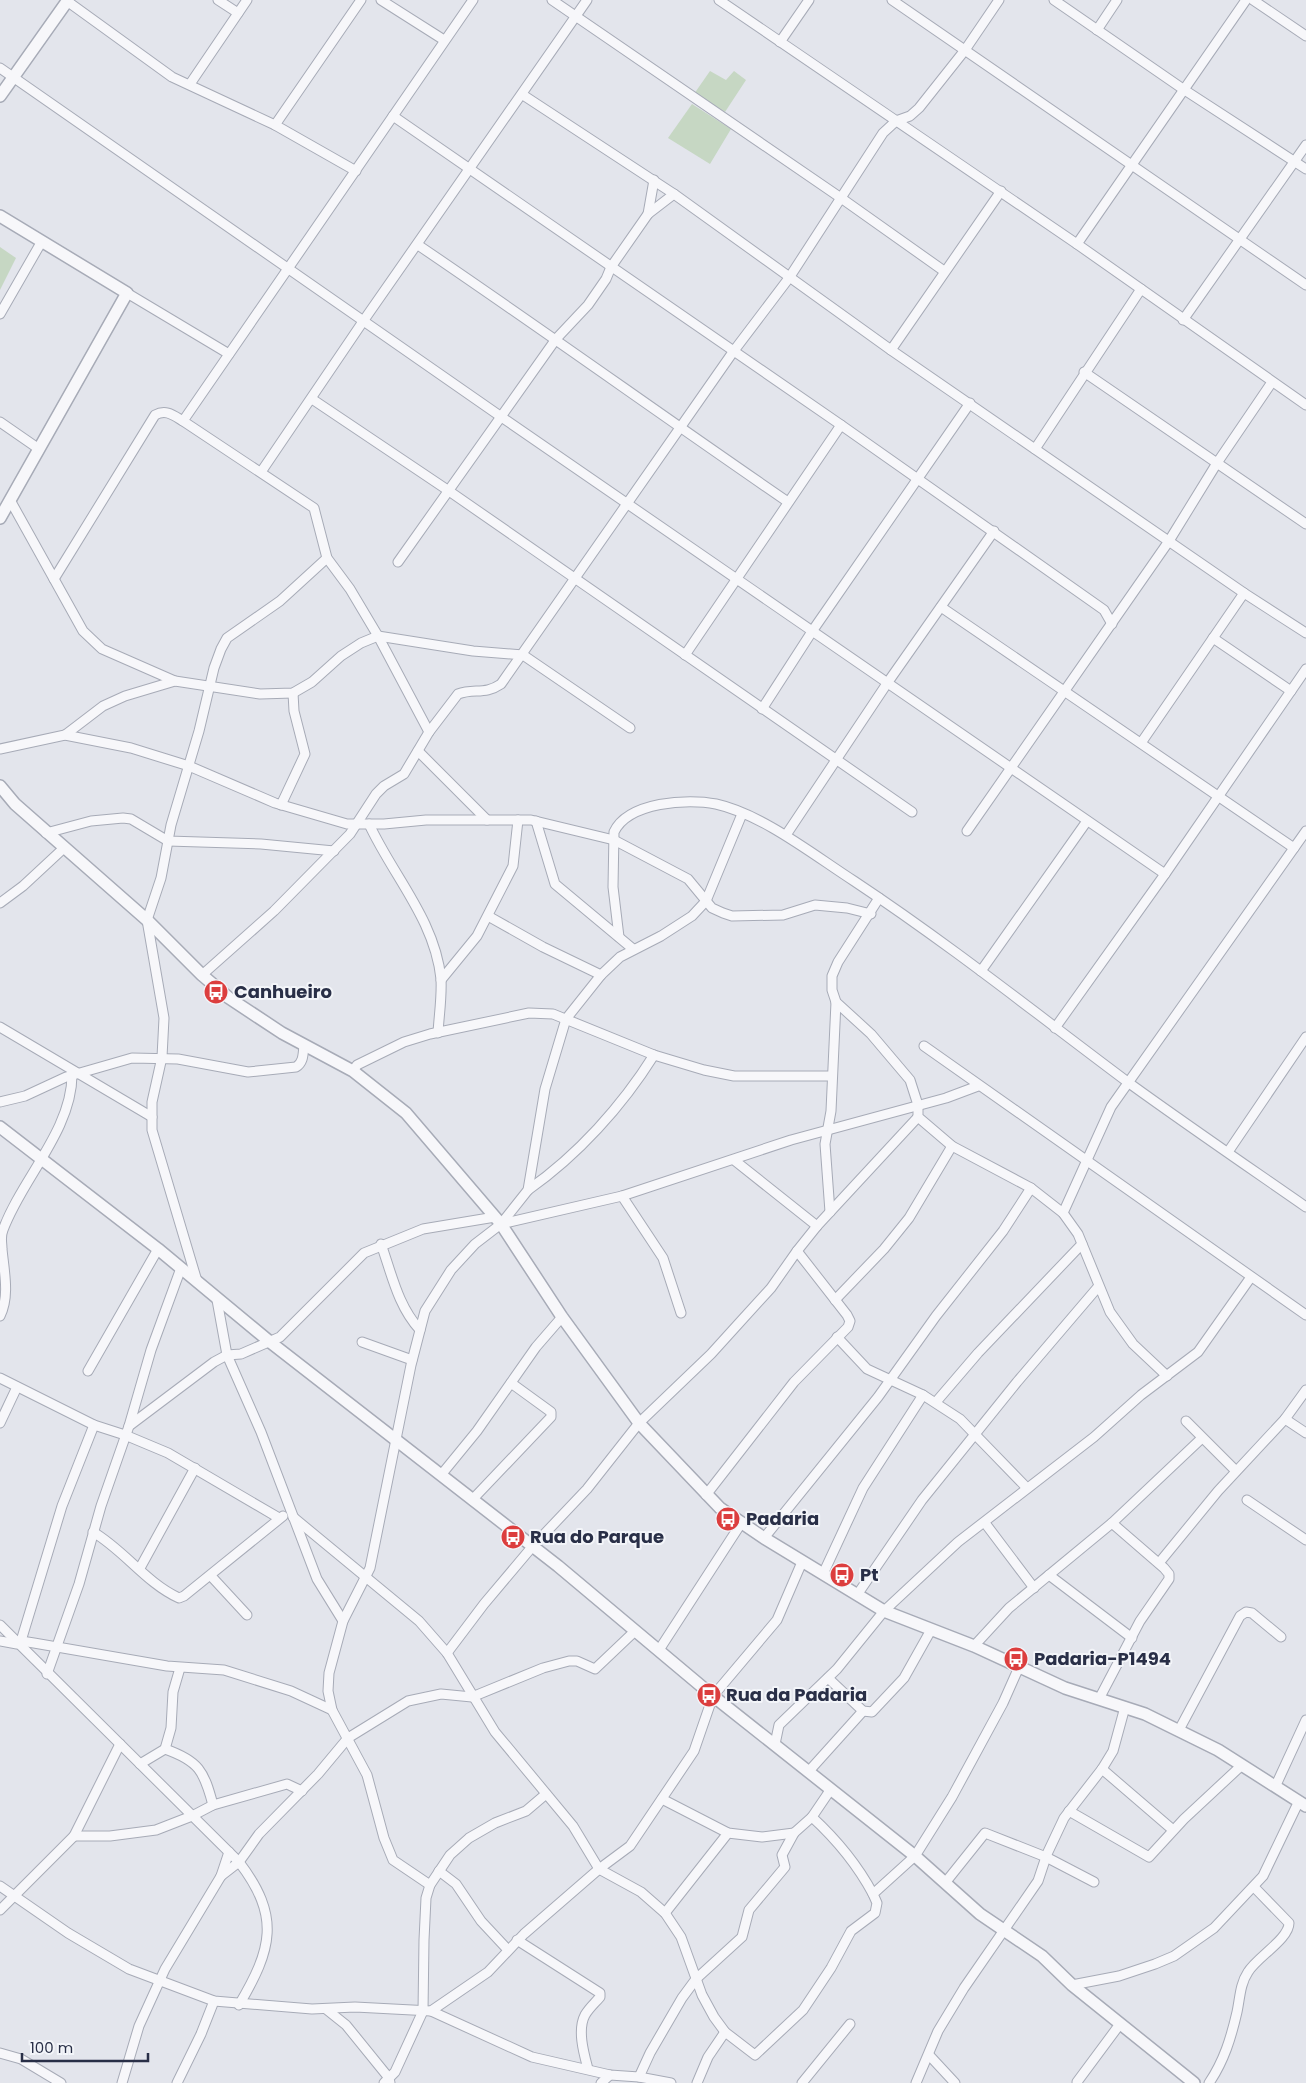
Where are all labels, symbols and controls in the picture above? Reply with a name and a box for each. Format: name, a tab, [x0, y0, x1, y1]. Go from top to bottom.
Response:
bus stop icon: Canhueiro	[203, 979, 229, 1005]
place label: Canhueiro	[234, 979, 332, 1004]
bus stop icon: Padaria	[715, 1506, 741, 1532]
place label: Padaria	[746, 1506, 819, 1531]
bus stop icon: Rua do Parque	[500, 1524, 526, 1550]
place label: Rua do Parque	[530, 1524, 664, 1549]
bus stop icon: Pt	[829, 1562, 855, 1588]
place label: Pt	[860, 1562, 879, 1587]
bus stop icon: Padaria-P1494	[1003, 1646, 1029, 1672]
place label: Padaria-P1494	[1034, 1646, 1171, 1671]
bus stop icon: Rua da Padaria	[696, 1682, 722, 1708]
place label: Rua da Padaria	[726, 1682, 867, 1707]
scale bar	[22, 2030, 149, 2062]
text: 100 m	[30, 2037, 73, 2058]

